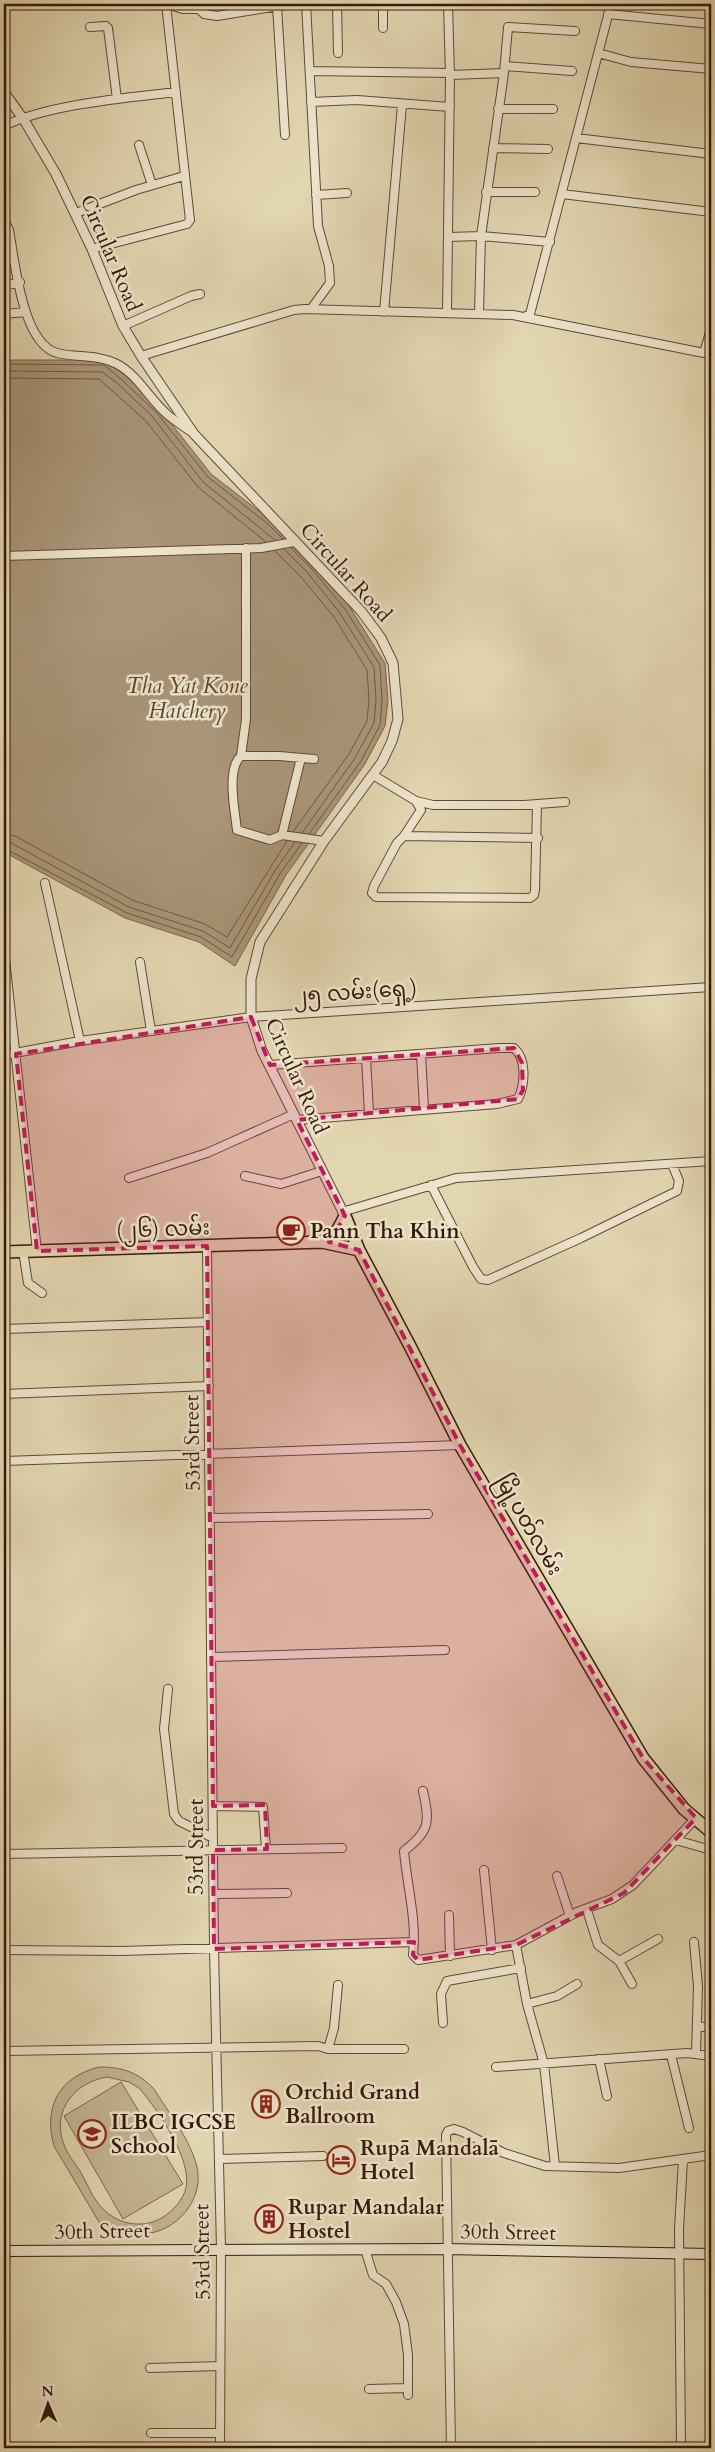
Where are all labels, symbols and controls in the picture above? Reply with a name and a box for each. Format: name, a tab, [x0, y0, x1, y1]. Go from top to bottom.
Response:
street label: Circular Road	[73, 190, 148, 316]
street label: Circular Road	[293, 516, 398, 628]
water label: Tha Yat Kone Hatchery	[126, 671, 248, 726]
street label: ၂၅ လမ်း(ရှေ့)	[292, 972, 418, 1013]
street label: Circular Road	[258, 1013, 335, 1139]
street label: (၂၆) လမ်း	[116, 1211, 210, 1248]
cafe icon: Pann Tha Khin	[276, 1216, 306, 1246]
place label: Pann Tha Khin	[310, 1217, 460, 1246]
street label: 53rd Street	[177, 1394, 208, 1491]
street label: မြို့ပတ်လမ်း	[486, 1469, 571, 1582]
street label: 53rd Street	[182, 1798, 211, 1895]
place label: Orchid Grand Ballroom	[285, 2078, 420, 2131]
building icon: Orchid Grand Ballroom	[251, 2089, 281, 2119]
place label: ILBC IGCSE School	[111, 2108, 236, 2161]
school or university icon: ILBC IGCSE School	[77, 2119, 107, 2149]
place label: Rupā Mandalā Hotel	[360, 2134, 500, 2187]
hotel icon: Rupā Mandalā Hotel	[326, 2145, 356, 2175]
place label: Rupar Mandalar Hostel	[288, 2193, 444, 2246]
street label: 53rd Street	[187, 2203, 218, 2300]
building icon: Rupar Mandalar Hostel	[254, 2204, 284, 2234]
street label: 30th Street	[54, 2216, 151, 2247]
street label: 30th Street	[460, 2217, 557, 2248]
north arrow	[22, 2380, 72, 2430]
text: N	[41, 2382, 54, 2401]

